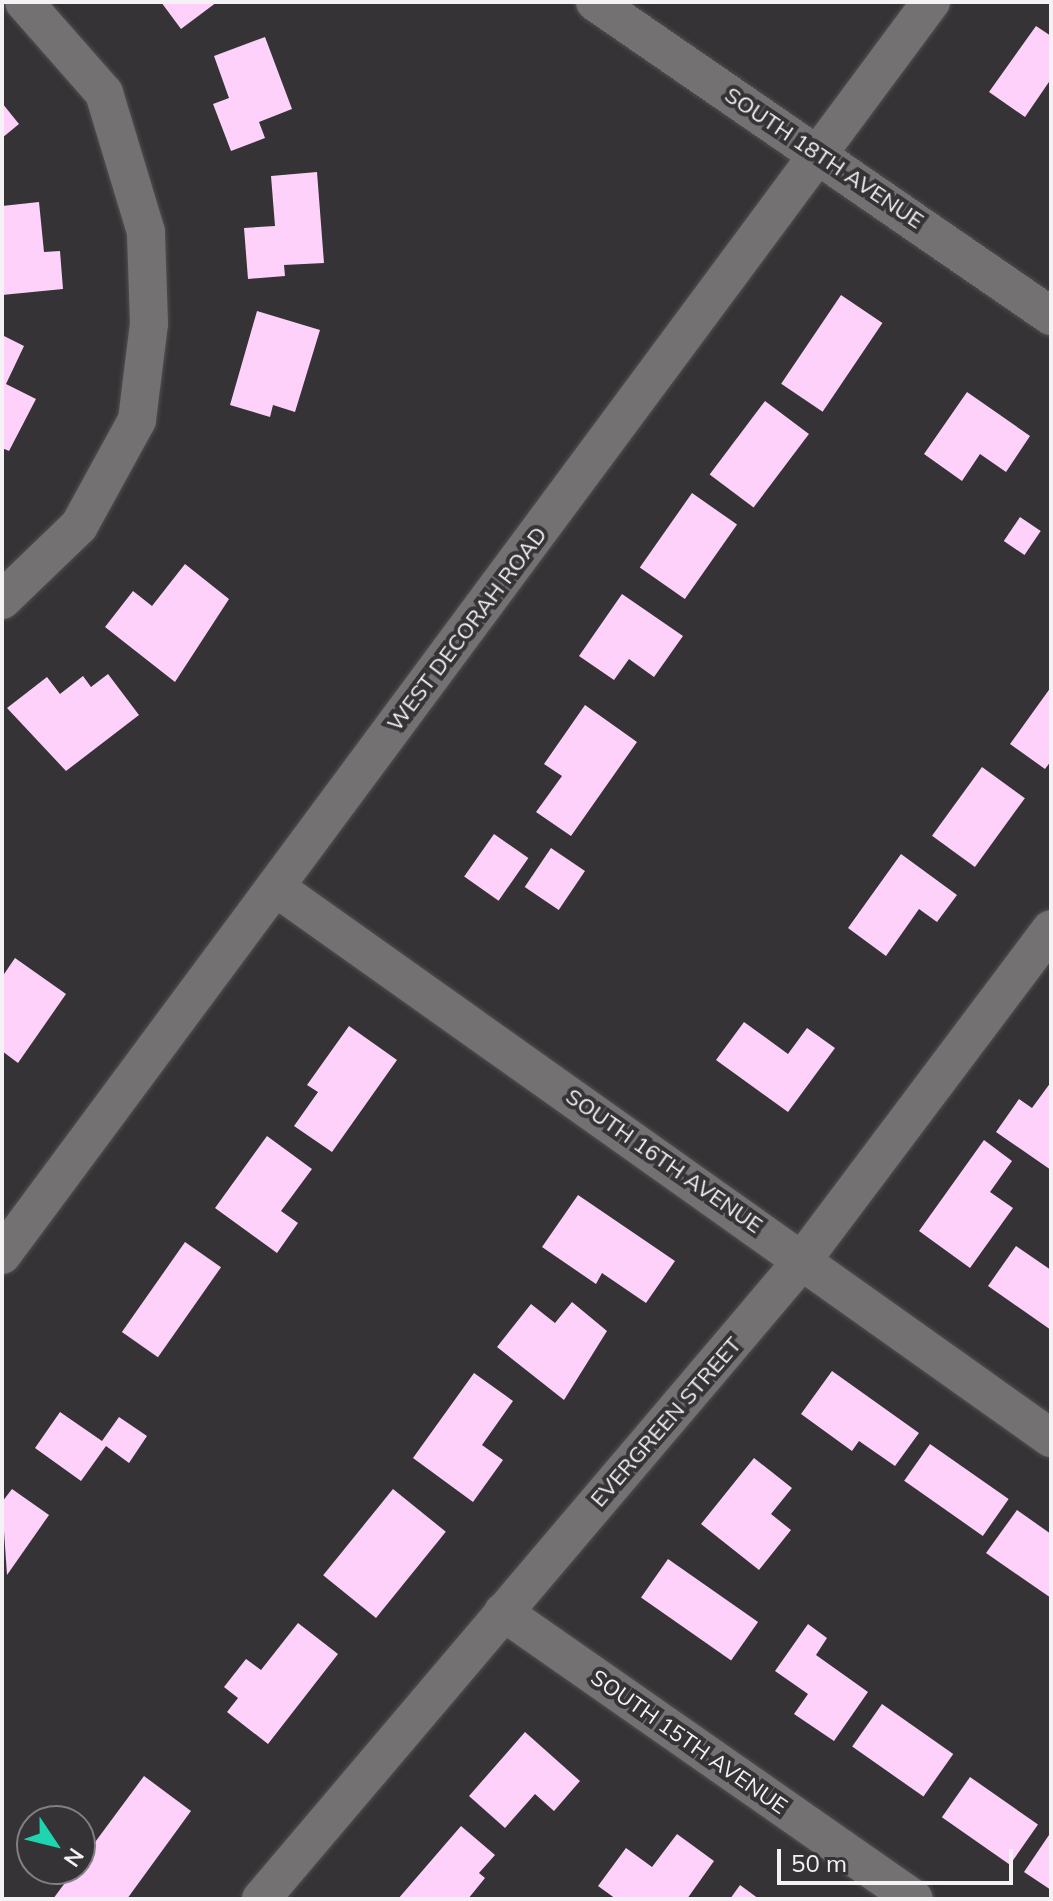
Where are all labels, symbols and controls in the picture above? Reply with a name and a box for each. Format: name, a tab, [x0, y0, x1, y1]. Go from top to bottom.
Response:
street label: SOUTH 18TH AVENUE	[720, 82, 928, 234]
street label: WEST DECORAH ROAD	[382, 522, 552, 736]
street label: SOUTH 16TH AVENUE	[561, 1083, 767, 1239]
street label: EVERGREEN STREET	[585, 1332, 747, 1512]
street label: SOUTH 15TH AVENUE	[586, 1664, 792, 1820]
north arrow	[16, 1805, 96, 1885]
scale bar	[781, 1833, 1017, 1883]
text: N	[58, 1843, 90, 1872]
text: 50 m	[791, 1848, 847, 1878]

